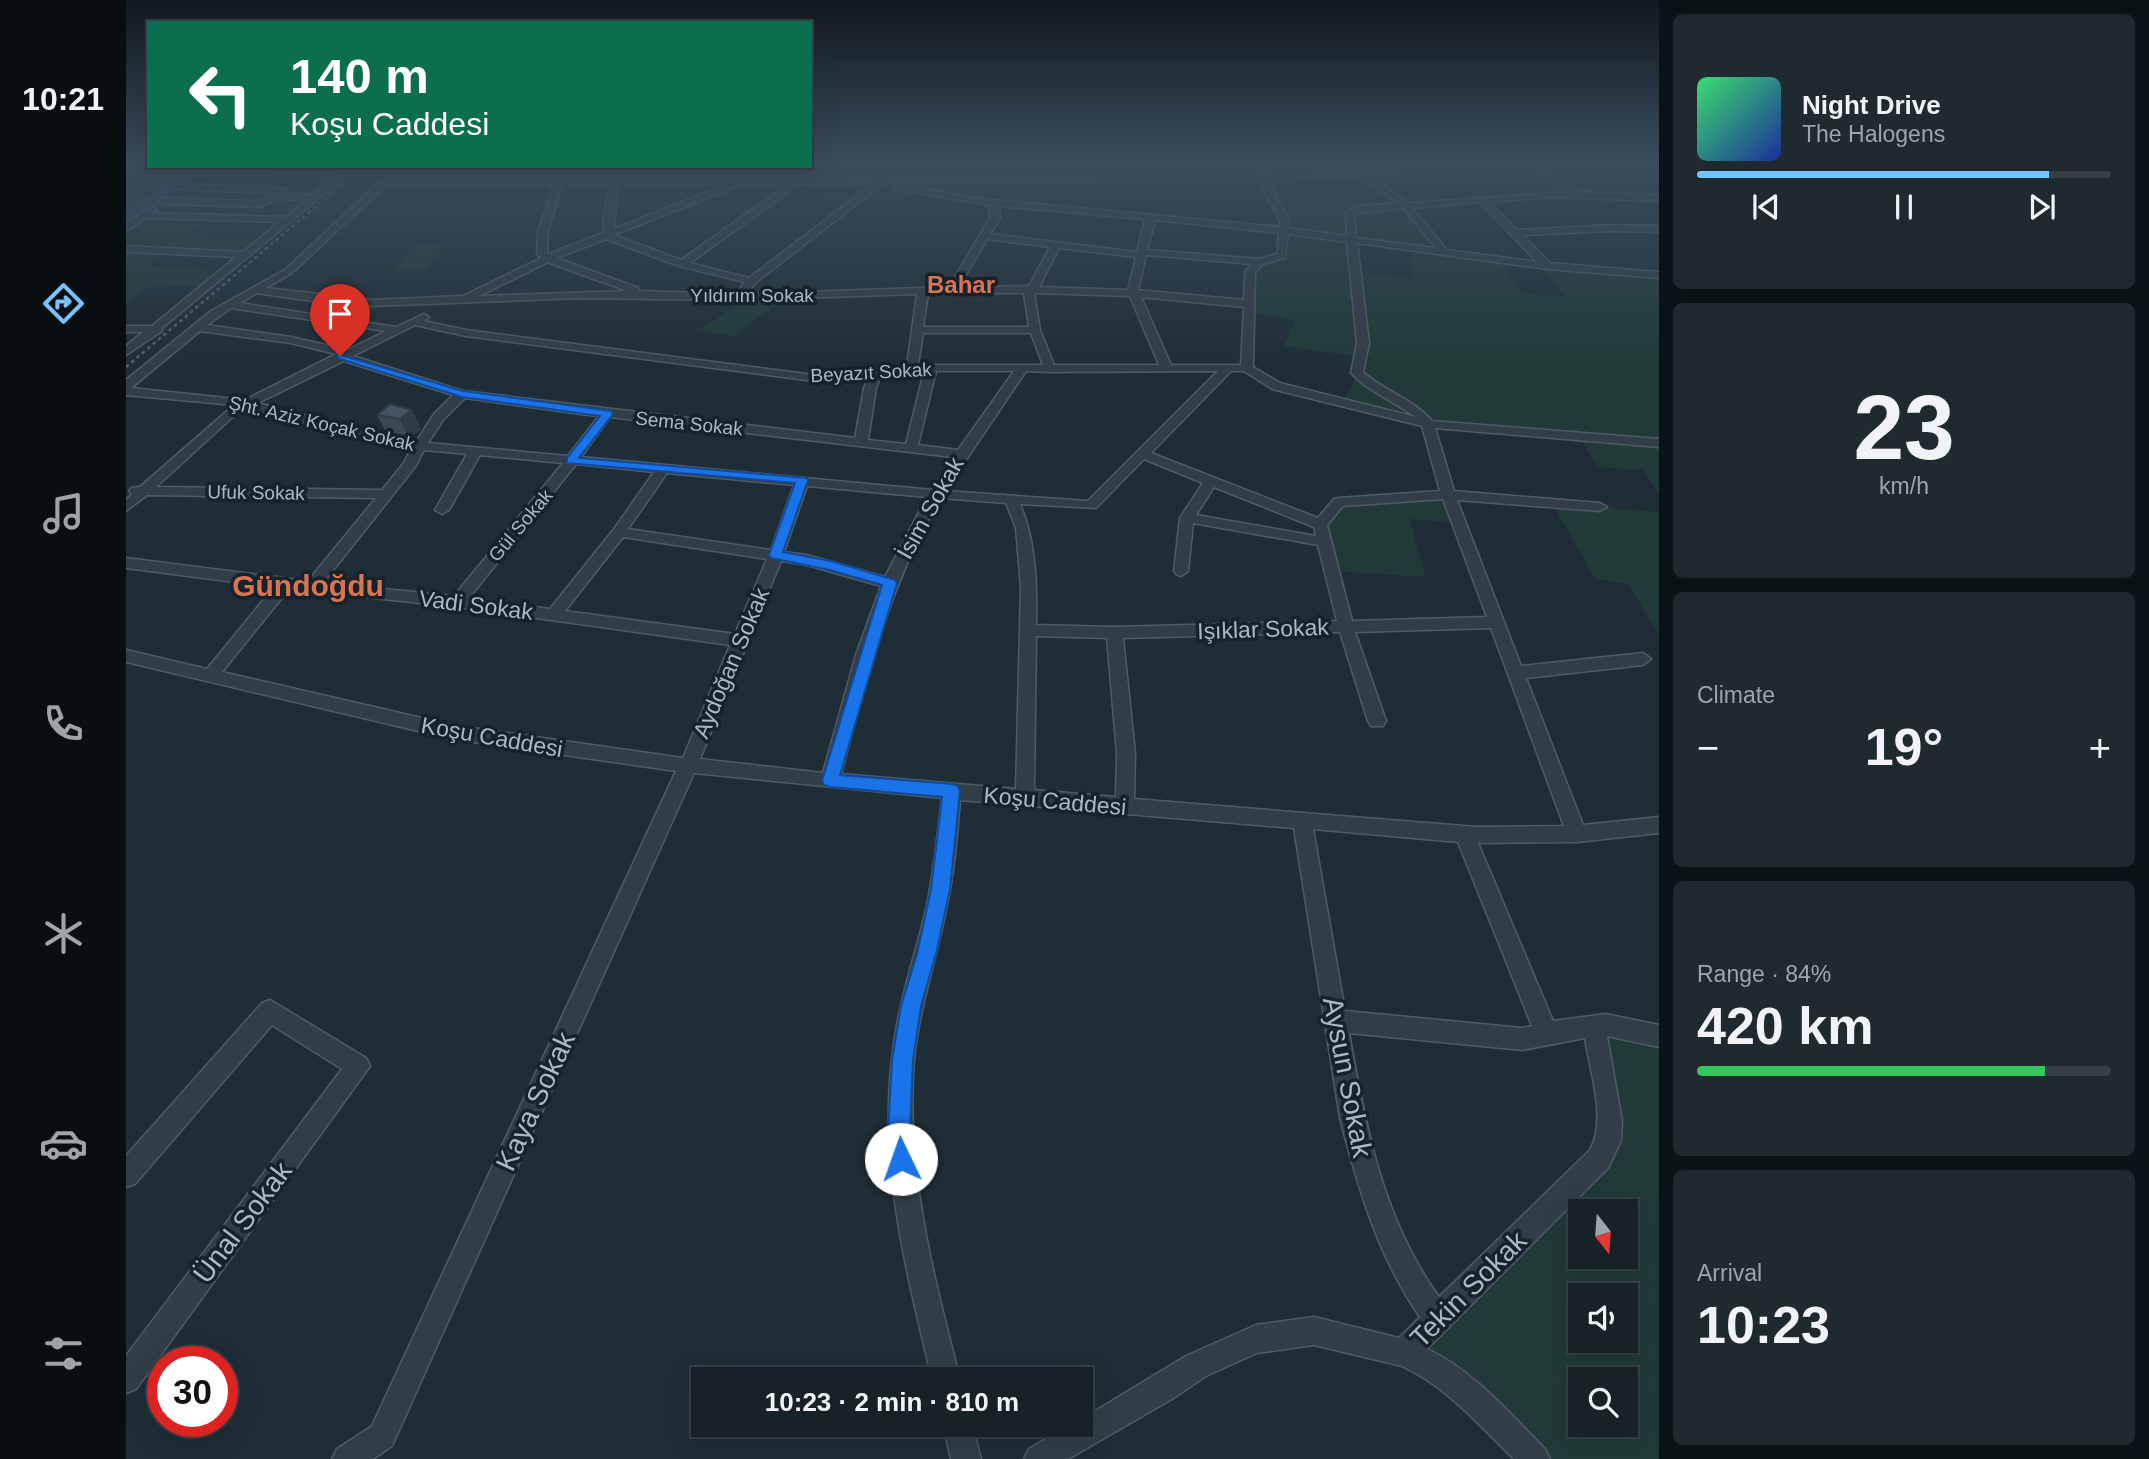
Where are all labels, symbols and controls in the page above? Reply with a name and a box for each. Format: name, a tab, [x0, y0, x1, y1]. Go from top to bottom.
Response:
icon: left	[175, 49, 266, 140]
text: 140 m	[290, 49, 429, 103]
text: 10:21	[22, 81, 104, 117]
text: Night Drive	[1802, 90, 1941, 120]
text: Koşu Caddesi	[290, 106, 489, 142]
text: The Halogens	[1802, 121, 1945, 147]
icon: previous	[1747, 188, 1785, 226]
icon: pause	[1885, 188, 1923, 226]
icon: next	[2023, 188, 2061, 226]
district label: Bahar	[927, 271, 995, 298]
icon: directions	[39, 279, 88, 328]
pin	[310, 284, 370, 356]
street label: Yıldırım Sokak	[690, 285, 814, 306]
icon: arrive	[321, 295, 359, 333]
street label: Beyazıt Sokak	[810, 359, 933, 386]
text: 23	[1853, 377, 1955, 478]
street label: Şht. Aziz Koçak Sokak	[227, 392, 417, 455]
street label: Sema Sokak	[634, 407, 744, 440]
street label: İsim Sokak	[891, 452, 969, 563]
text: km/h	[1879, 473, 1929, 499]
street label: Ufuk Sokak	[207, 481, 305, 504]
street label: Gül Sokak	[484, 485, 557, 566]
icon: music	[39, 489, 88, 538]
district label: Gündoğdu	[232, 569, 384, 602]
street label: Aydoğan Sokak	[688, 584, 775, 742]
street label: Vadi Sokak	[418, 585, 535, 625]
street label: Işıklar Sokak	[1197, 614, 1330, 644]
text: Climate	[1697, 682, 1775, 708]
icon: phone	[39, 699, 88, 748]
street label: Koşu Caddesi	[419, 712, 565, 762]
text: 19°	[1865, 718, 1943, 776]
text: −	[1697, 727, 1719, 769]
text: +	[2089, 727, 2111, 769]
street label: Koşu Caddesi	[983, 782, 1127, 820]
icon: climate	[39, 909, 88, 958]
text: Range · 84%	[1697, 961, 1831, 987]
street label: Aysun Sokak	[1317, 994, 1378, 1161]
text: 420 km	[1697, 997, 1873, 1055]
street label: Kaya Sokak	[490, 1026, 581, 1175]
icon: car	[39, 1119, 88, 1168]
position arrow	[864, 1122, 938, 1196]
street label: Ünal Sokak	[187, 1155, 298, 1289]
north arrow	[1568, 1199, 1638, 1269]
map controls	[1568, 1199, 1638, 1437]
street label: Tekin Sokak	[1404, 1224, 1533, 1354]
text: Arrival	[1697, 1260, 1762, 1286]
button: sound	[1568, 1283, 1638, 1353]
text: 10:23	[1697, 1296, 1830, 1354]
icon: filters	[39, 1329, 88, 1378]
speed limit sign: 30	[147, 1346, 238, 1437]
button: search	[1568, 1367, 1638, 1437]
text: 10:23 · 2 min · 810 m	[765, 1387, 1019, 1417]

